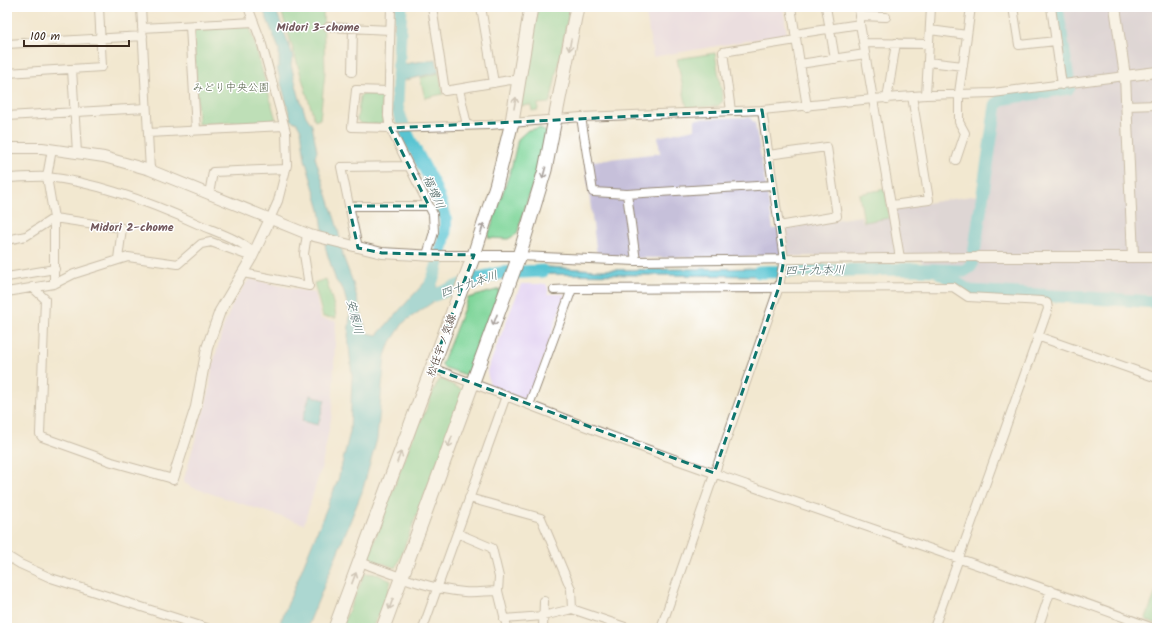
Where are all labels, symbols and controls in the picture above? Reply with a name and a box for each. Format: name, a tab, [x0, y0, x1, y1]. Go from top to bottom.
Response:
district label: Midori 3-chome	[277, 18, 360, 37]
scale bar	[24, 22, 129, 48]
text: 100 m	[30, 27, 61, 46]
one-way arrow	[565, 38, 573, 51]
park label: みどり中央公園	[193, 79, 270, 97]
one-way arrow	[511, 97, 519, 110]
one-way arrow	[540, 166, 547, 179]
water label: 福増川	[418, 172, 450, 213]
district label: Midori 2-chome	[90, 218, 174, 237]
one-way arrow	[479, 223, 486, 236]
water label: 四十九本川	[785, 260, 845, 281]
water label: 四十九本川	[438, 266, 501, 303]
water label: 安原川	[341, 297, 368, 337]
street label: 松任宇ノ気線	[422, 311, 462, 379]
one-way arrow	[491, 314, 499, 326]
one-way arrow	[445, 436, 453, 448]
one-way arrow	[396, 451, 404, 463]
one-way arrow	[350, 573, 358, 585]
one-way arrow	[387, 597, 395, 609]

